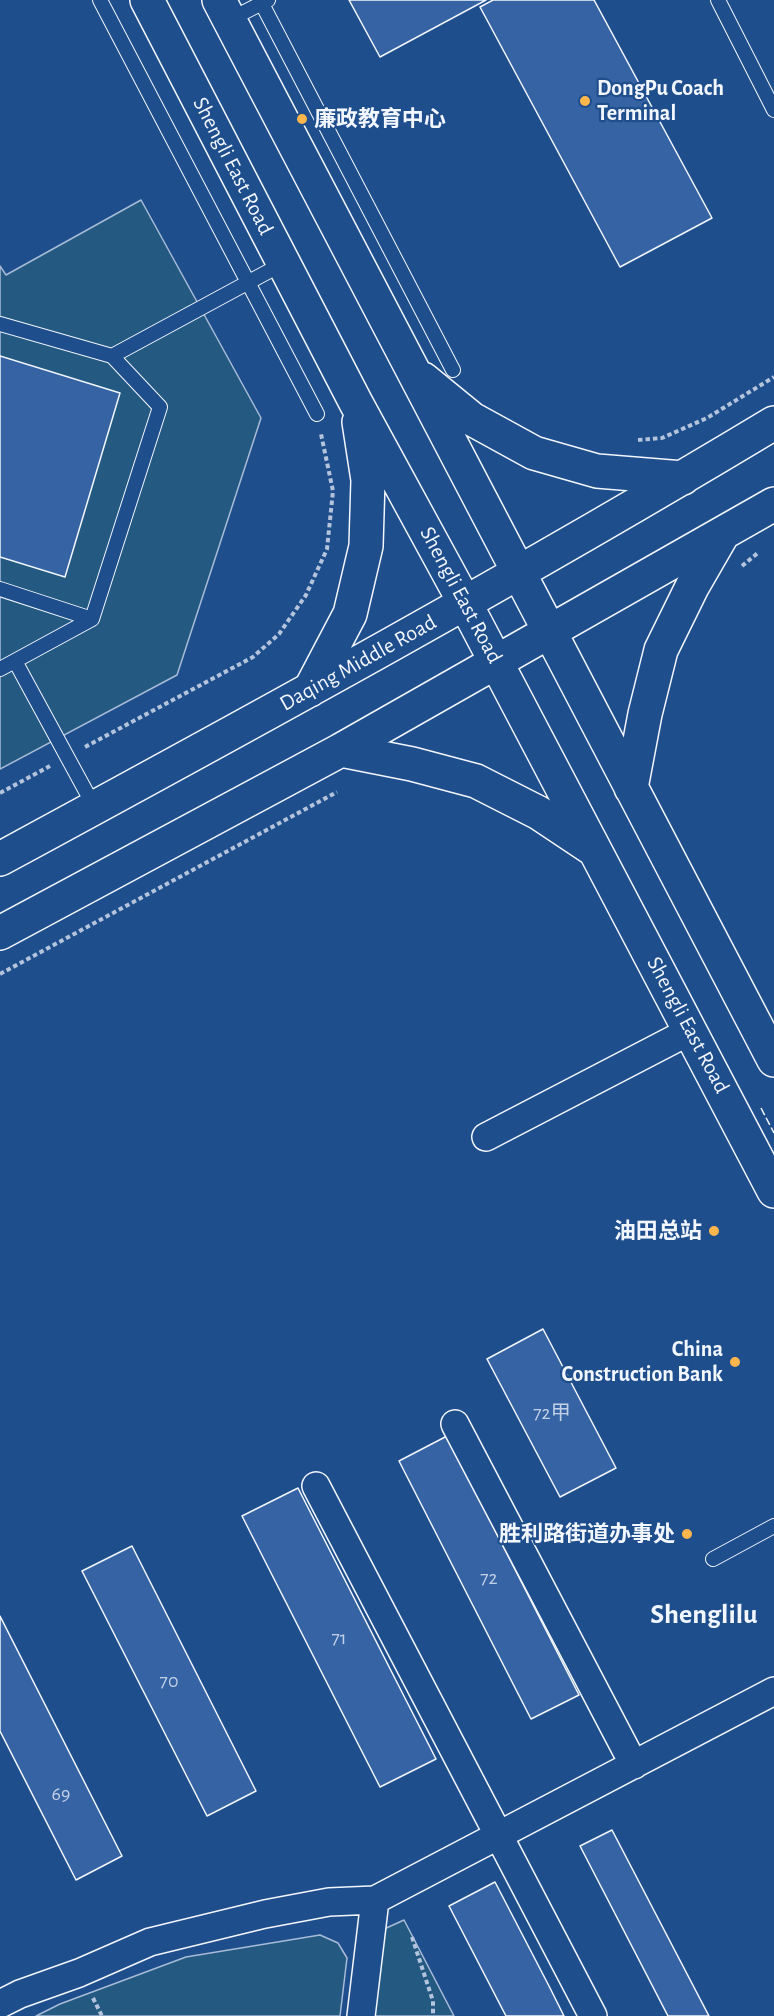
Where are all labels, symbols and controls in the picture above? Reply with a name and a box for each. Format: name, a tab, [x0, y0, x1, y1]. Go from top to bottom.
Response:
place label: DongPu Coach Terminal	[597, 75, 724, 126]
street label: Shengli East Road	[187, 93, 279, 239]
marker: DongPu Coach Terminal	[578, 94, 592, 108]
place label: 廉政教育中心	[314, 106, 446, 132]
marker: 廉政教育中心	[295, 112, 309, 126]
street label: Shengli East Road	[414, 522, 508, 668]
street label: Daqing Middle Road	[275, 609, 441, 717]
street label: Shengli East Road	[641, 952, 735, 1098]
place label: 油田总站	[614, 1218, 702, 1244]
marker: 油田总站	[707, 1224, 721, 1238]
place label: China Construction Bank	[561, 1336, 723, 1388]
marker: China Construction Bank	[728, 1355, 742, 1369]
house number: 72甲	[533, 1401, 571, 1425]
place label: 胜利路街道办事处	[499, 1521, 675, 1547]
marker: 胜利路街道办事处	[680, 1527, 694, 1541]
house number: 72	[480, 1566, 498, 1590]
district label: Shenglilu	[650, 1598, 758, 1632]
house number: 71	[331, 1626, 347, 1650]
house number: 70	[160, 1669, 178, 1693]
house number: 69	[52, 1782, 70, 1806]

